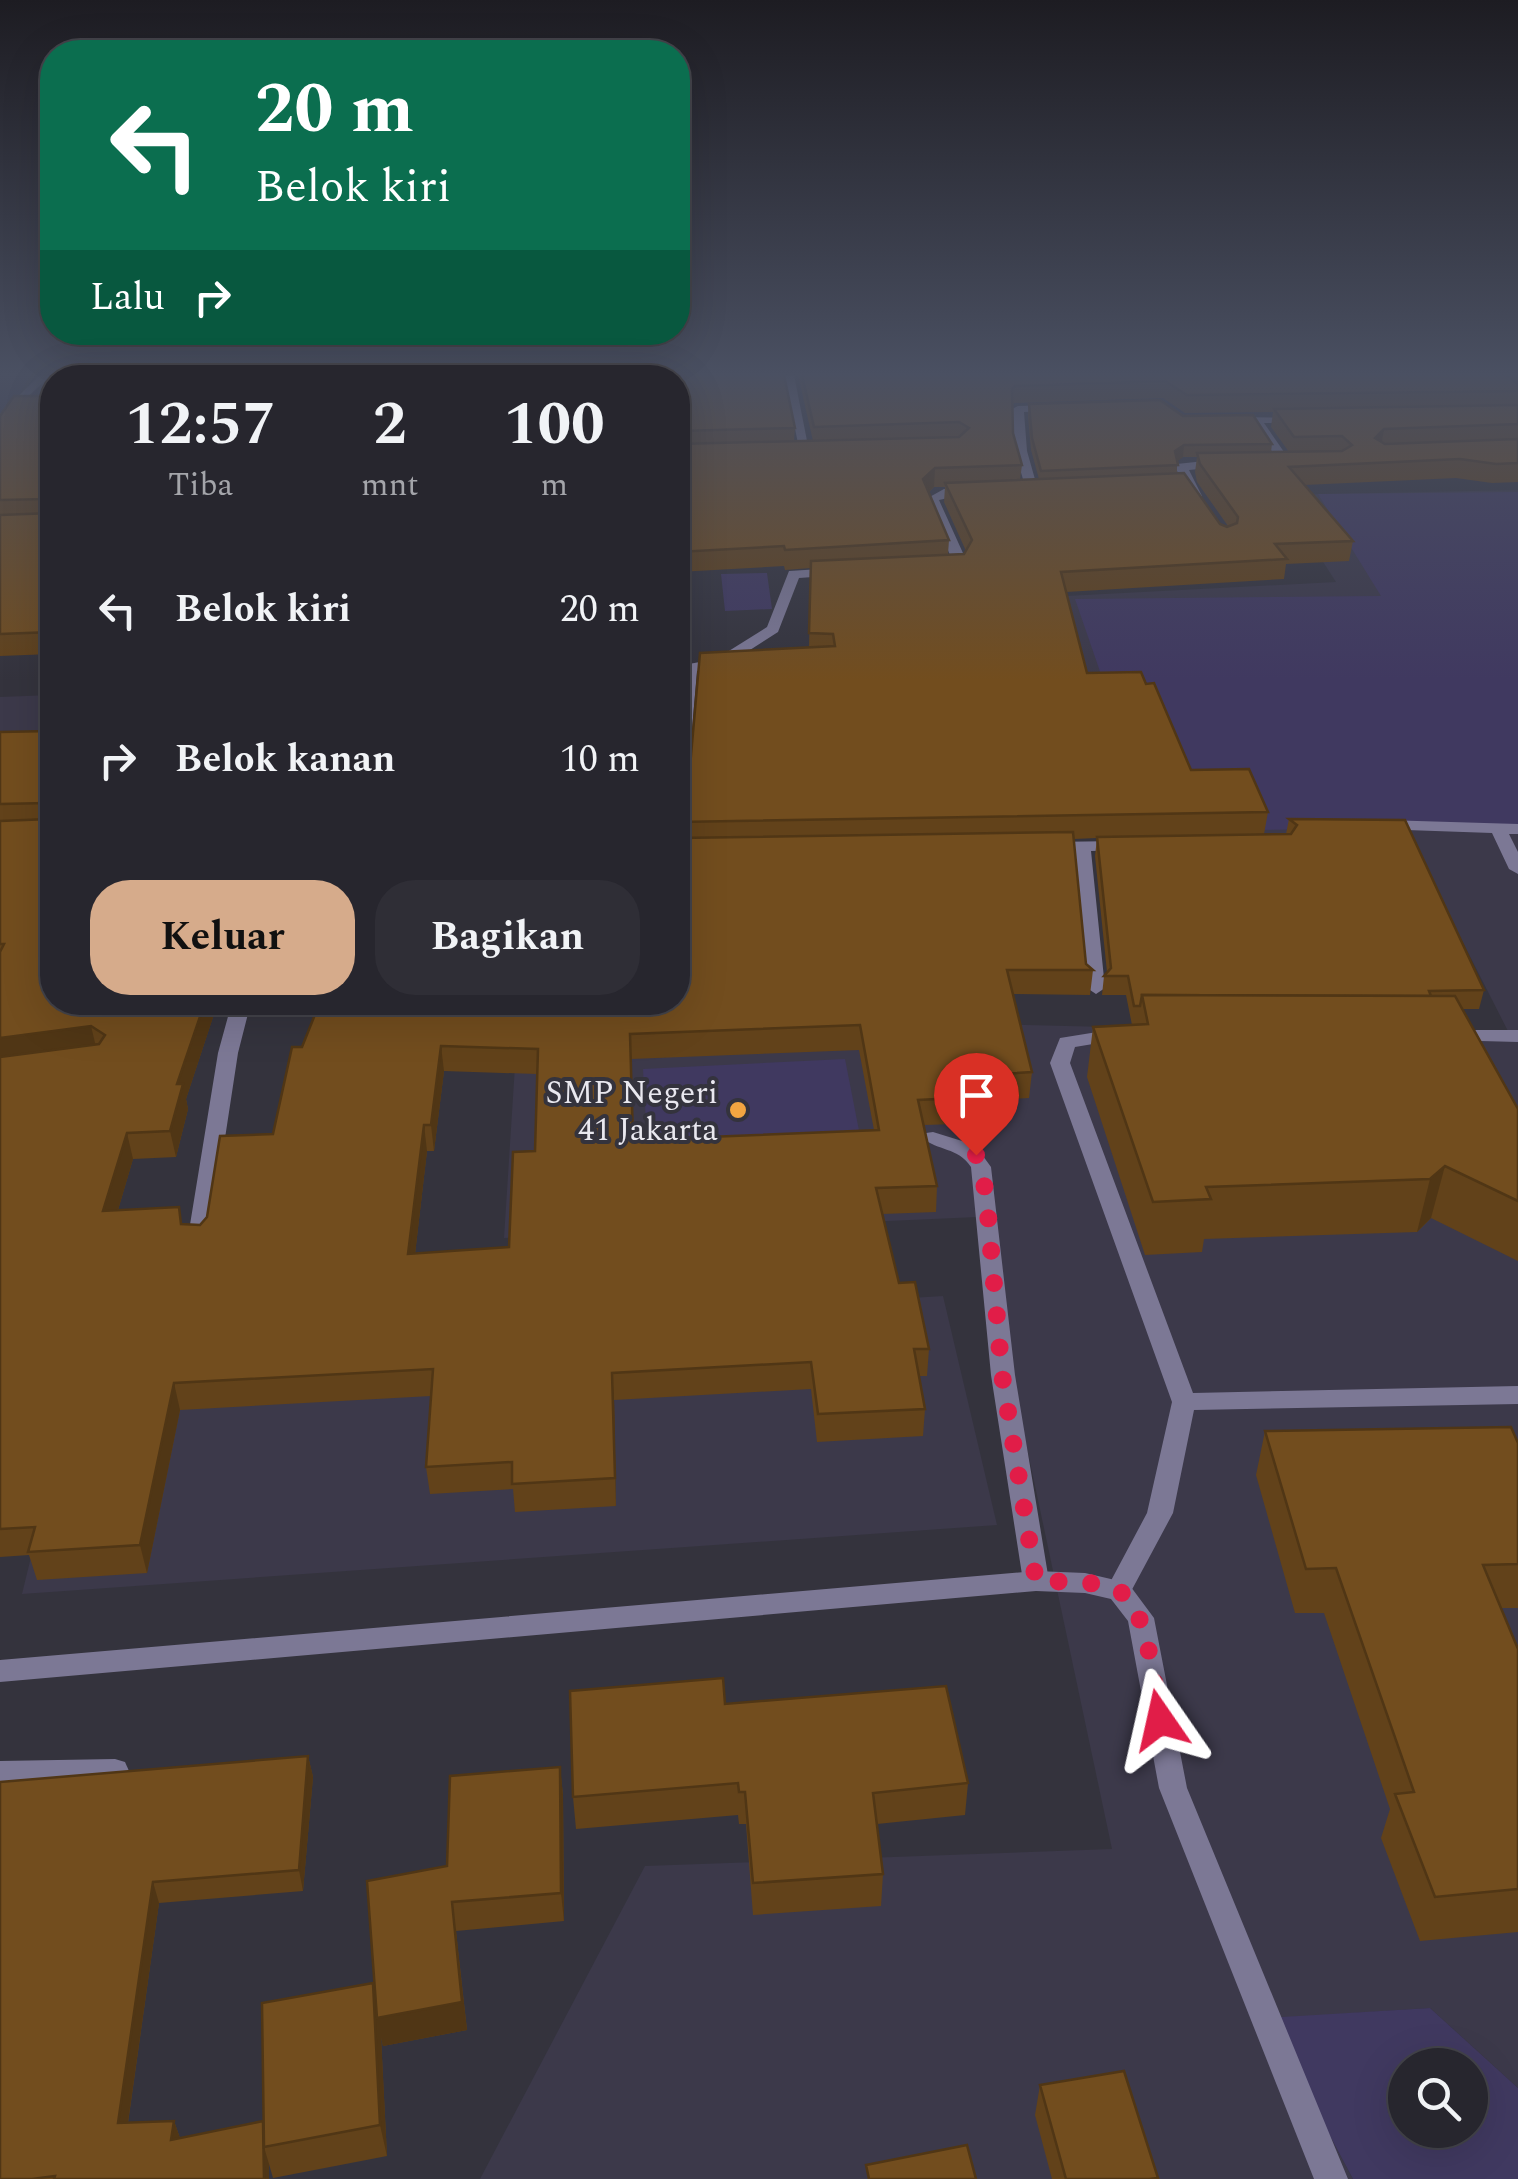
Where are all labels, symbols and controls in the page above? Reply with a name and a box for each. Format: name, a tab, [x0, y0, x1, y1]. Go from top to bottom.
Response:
text: 20 m	[255, 57, 414, 163]
icon: left	[90, 80, 220, 210]
text: Belok kiri	[255, 153, 451, 222]
text: Lalu	[90, 269, 165, 327]
icon: right	[185, 270, 240, 325]
text: 12:57	[125, 379, 276, 471]
text: 2	[373, 379, 407, 471]
text: 100	[504, 379, 605, 471]
text: Tiba	[168, 461, 233, 510]
text: mnt	[361, 461, 419, 510]
text: m	[541, 461, 568, 510]
text: Belok kiri	[175, 581, 351, 639]
text: 20 m	[560, 581, 640, 639]
icon: left	[90, 583, 145, 638]
text: Belok kanan	[175, 731, 396, 789]
text: 10 m	[560, 731, 640, 789]
icon: right	[90, 733, 145, 788]
button: Keluar	[90, 880, 355, 995]
button: Bagikan	[375, 880, 640, 995]
pin	[934, 1053, 1019, 1156]
icon: arrive	[949, 1068, 1004, 1123]
place label: SMP Negeri 41 Jakarta	[545, 1069, 718, 1155]
marker: SMP Negeri 41 Jakarta	[727, 1099, 749, 1121]
position arrow	[1108, 1668, 1212, 1772]
map controls	[1388, 2048, 1488, 2148]
button: search	[1388, 2048, 1488, 2148]

